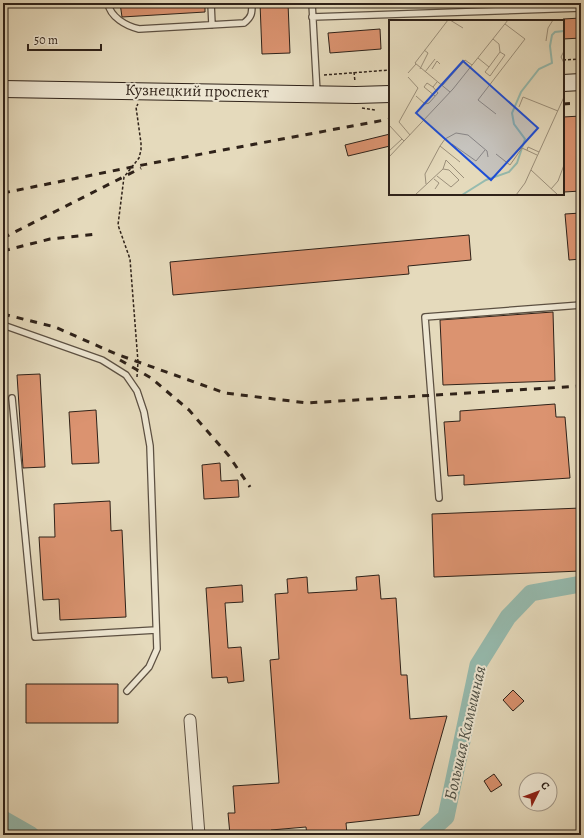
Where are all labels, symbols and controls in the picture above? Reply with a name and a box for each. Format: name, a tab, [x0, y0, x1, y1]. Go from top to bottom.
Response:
inset map	[389, 20, 564, 195]
scale bar	[28, 26, 101, 52]
text: 50 m	[34, 32, 58, 48]
street label: Кузнецкий проспект	[125, 79, 269, 103]
water label: Большая Камышная	[438, 663, 492, 803]
north arrow	[518, 772, 558, 812]
text: С	[537, 778, 553, 793]

